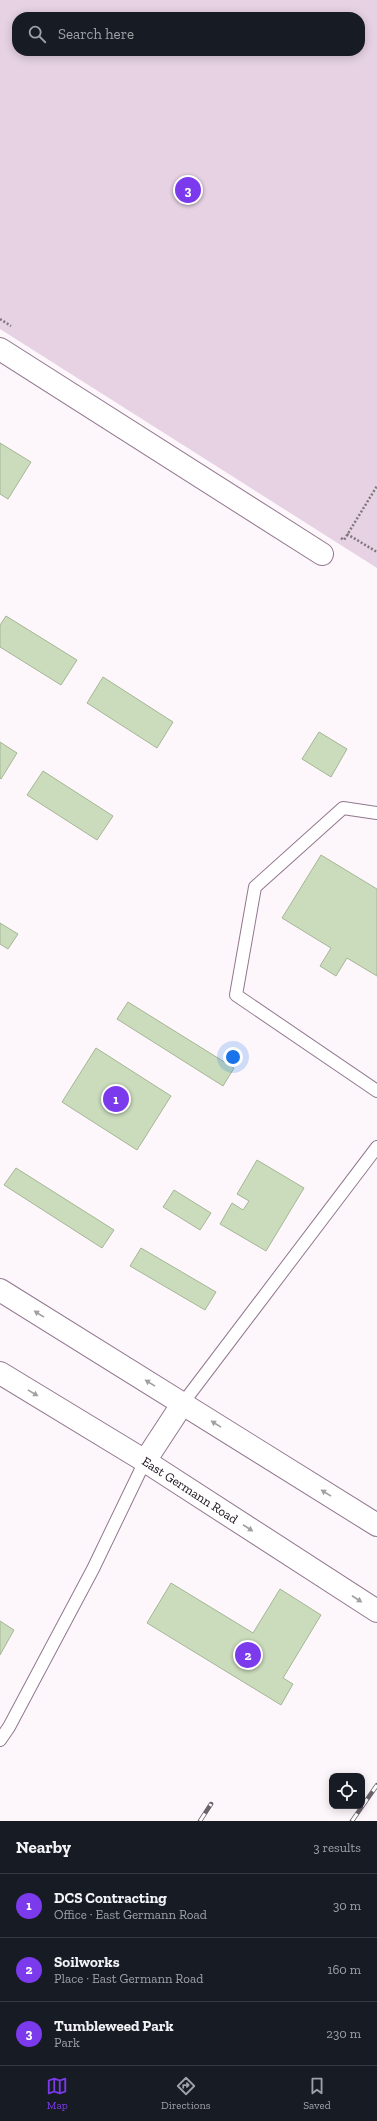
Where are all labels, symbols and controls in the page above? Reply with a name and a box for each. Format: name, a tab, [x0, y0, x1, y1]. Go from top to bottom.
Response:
search box	[12, 12, 365, 56]
icon: search	[26, 23, 48, 45]
text: Search here	[58, 25, 134, 43]
pin: 3	[175, 175, 201, 205]
your location	[223, 1047, 243, 1067]
pin: 1	[103, 1084, 129, 1114]
one-way arrow	[33, 1311, 45, 1318]
one-way arrow	[144, 1379, 156, 1386]
one-way arrow	[27, 1390, 39, 1397]
one-way arrow	[211, 1420, 221, 1428]
street label: East Germann Road	[139, 1453, 241, 1527]
one-way arrow	[321, 1489, 331, 1497]
one-way arrow	[243, 1524, 253, 1532]
one-way arrow	[351, 1595, 363, 1602]
pin: 2	[235, 1640, 261, 1670]
map controls	[329, 1773, 365, 1809]
button: locate	[329, 1773, 365, 1809]
text: Nearby	[16, 1837, 71, 1857]
text: 3 results	[313, 1840, 361, 1855]
text: DCS Contracting	[54, 1889, 167, 1907]
text: 1	[26, 1898, 32, 1913]
text: 30 m	[333, 1898, 361, 1913]
text: Office · East Germann Road	[54, 1907, 207, 1922]
text: Soilworks	[54, 1953, 120, 1971]
text: 2	[26, 1962, 32, 1977]
text: 160 m	[327, 1962, 361, 1977]
text: Place · East Germann Road	[54, 1971, 203, 1986]
text: Tumbleweed Park	[54, 2017, 174, 2035]
text: 3	[26, 2026, 32, 2041]
text: 230 m	[326, 2026, 361, 2041]
text: Park	[54, 2035, 80, 2050]
tab: Map	[46, 2075, 68, 2112]
tab: Directions	[161, 2075, 211, 2112]
tab: Saved	[303, 2075, 331, 2112]

